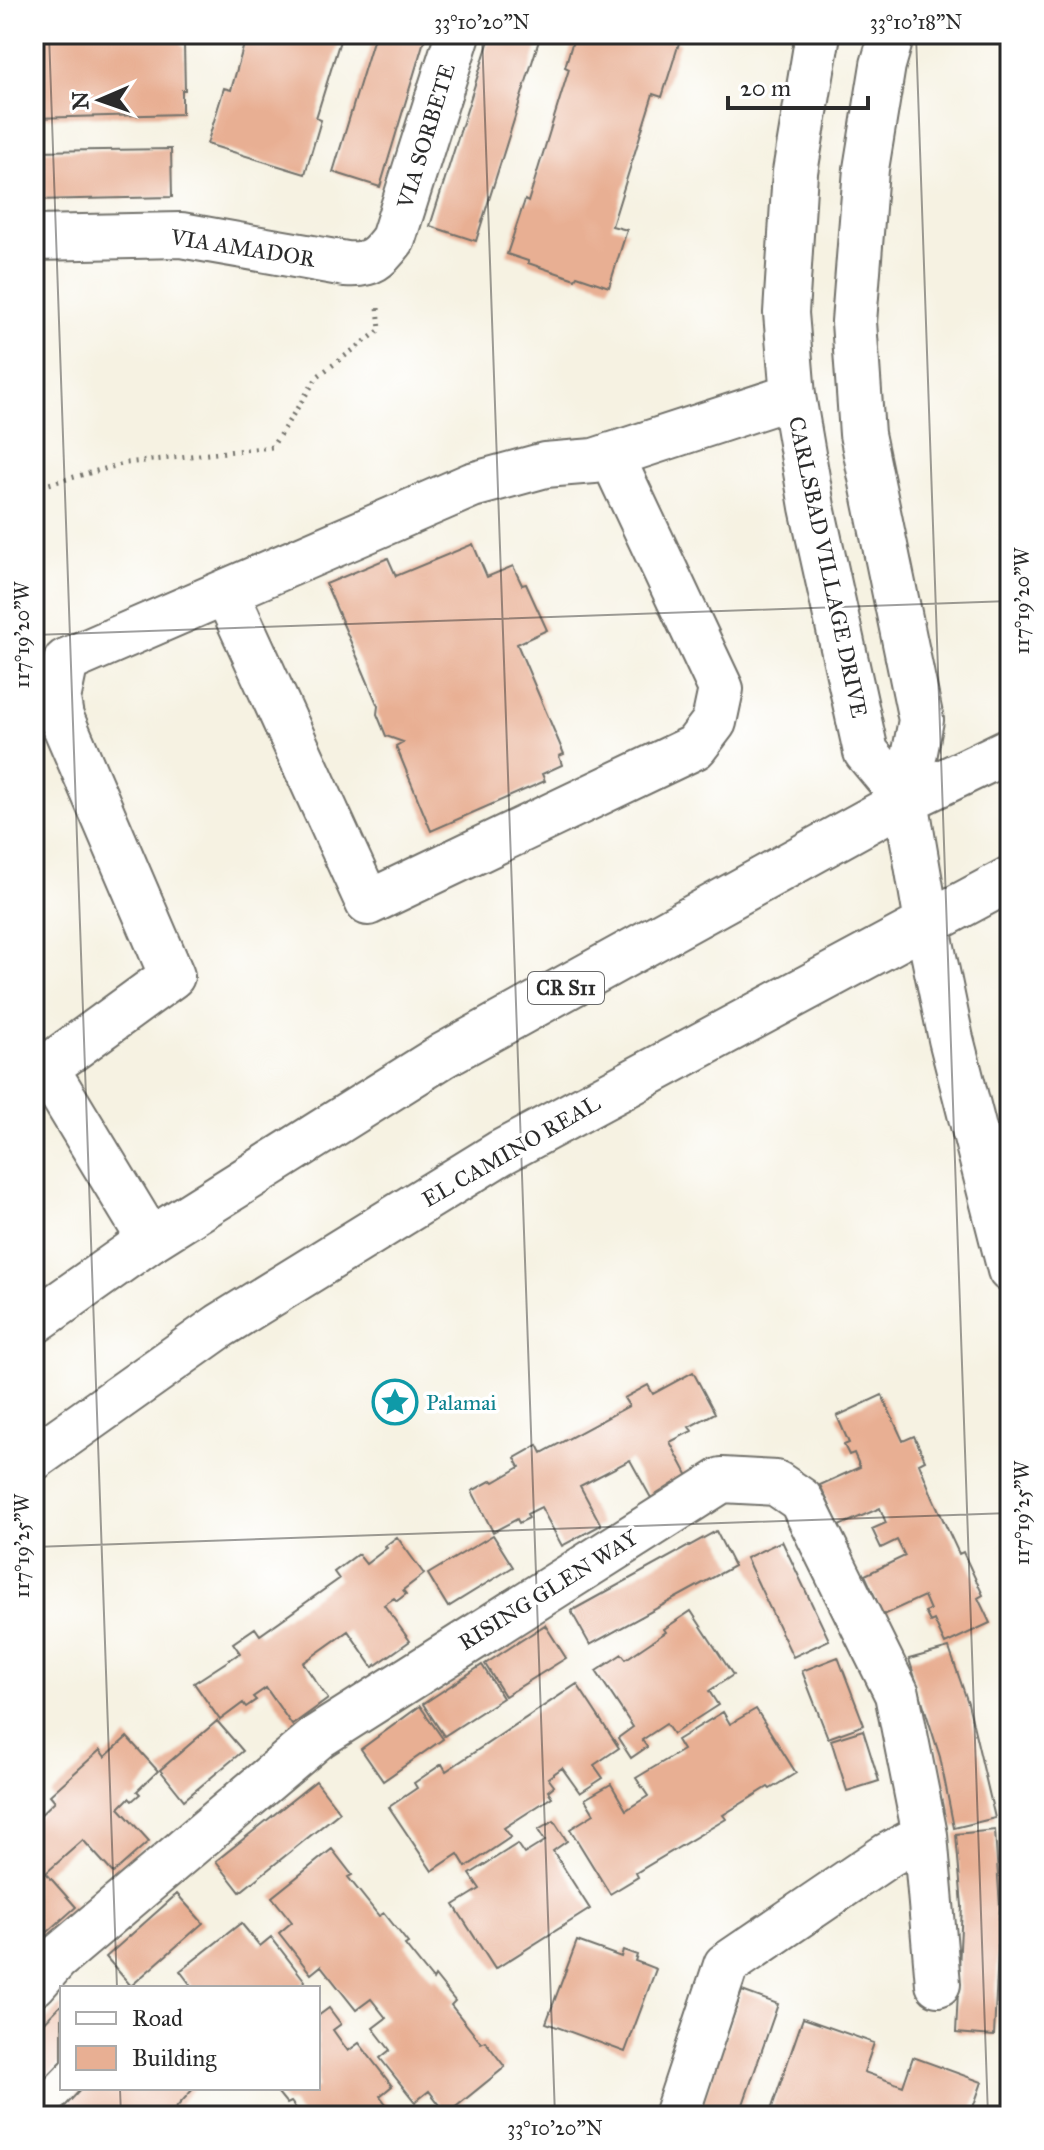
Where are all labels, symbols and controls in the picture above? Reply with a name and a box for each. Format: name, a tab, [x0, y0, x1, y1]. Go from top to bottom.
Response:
text: 33°10'20"N	[434, 10, 530, 34]
text: 33°10'18"N	[870, 10, 962, 34]
north arrow	[60, 60, 140, 140]
street label: VIA SORBETE	[391, 60, 461, 213]
scale bar	[728, 60, 868, 110]
text: 20 m	[740, 73, 791, 103]
text: N	[67, 91, 94, 110]
street label: VIA AMADOR	[168, 223, 318, 273]
street label: CARLSBAD VILLAGE DRIVE	[783, 414, 873, 720]
text: 117°19'20"W	[1010, 546, 1034, 655]
text: 117°19'20"W	[10, 580, 34, 689]
road number: CR S11	[528, 972, 604, 1004]
street label: EL CAMINO REAL	[417, 1089, 605, 1213]
place icon: Palamai	[371, 1378, 419, 1426]
place label: Palamai	[426, 1389, 497, 1416]
text: 117°19'25"W	[1010, 1460, 1034, 1565]
text: 117°19'25"W	[10, 1493, 34, 1598]
street label: RISING GLEN WAY	[454, 1523, 643, 1656]
legend	[60, 1986, 320, 2090]
text: Road	[132, 2003, 183, 2033]
text: Building	[132, 2043, 217, 2073]
text: 33°10'20"N	[507, 2116, 603, 2140]

